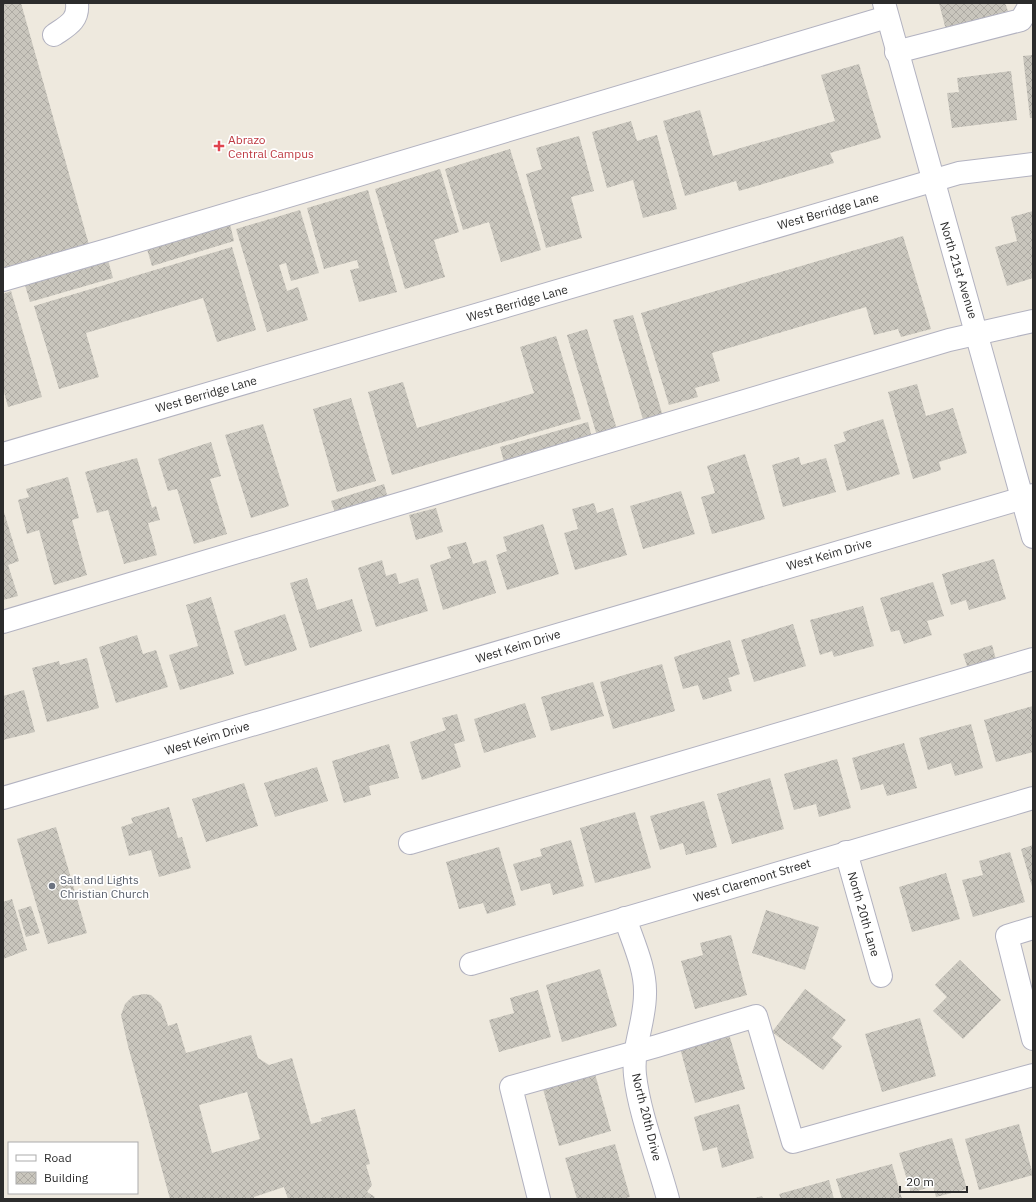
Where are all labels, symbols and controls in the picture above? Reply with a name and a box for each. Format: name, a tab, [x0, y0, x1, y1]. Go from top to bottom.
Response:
place label: Abrazo Central Campus	[228, 132, 314, 161]
marker: Abrazo Central Campus	[213, 140, 225, 152]
street label: West Berridge Lane	[776, 189, 881, 233]
street label: North 21st Avenue	[937, 220, 981, 321]
street label: West Berridge Lane	[465, 281, 570, 325]
street label: West Berridge Lane	[154, 372, 259, 416]
street label: West Keim Drive	[785, 535, 874, 573]
street label: West Keim Drive	[474, 626, 563, 666]
street label: West Keim Drive	[163, 718, 252, 758]
street label: West Claremont Street	[692, 855, 812, 905]
street label: North 20th Lane	[845, 870, 883, 959]
place label: Salt and Lights Christian Church	[60, 872, 149, 901]
marker: Salt and Lights Christian Church	[47, 881, 57, 891]
street label: North 20th Drive	[629, 1072, 665, 1163]
legend	[8, 1142, 138, 1194]
text: Road	[44, 1150, 72, 1165]
scale bar	[900, 1168, 967, 1194]
text: Building	[44, 1170, 89, 1185]
text: 20 m	[906, 1174, 934, 1189]

